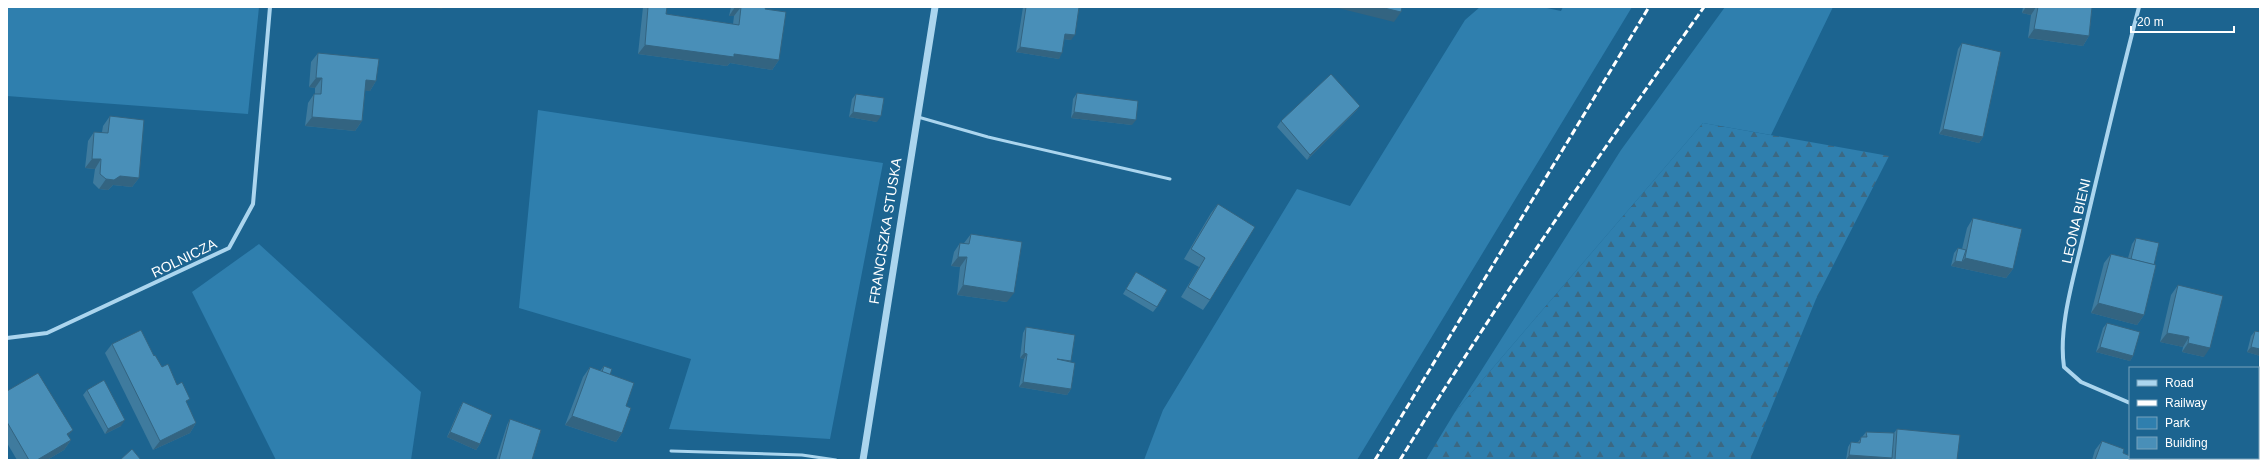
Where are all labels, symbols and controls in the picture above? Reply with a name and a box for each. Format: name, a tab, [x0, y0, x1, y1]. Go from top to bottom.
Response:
scale bar	[2131, 8, 2234, 34]
text: 20 m	[2137, 15, 2164, 29]
street label: FRANCISZKA STUSKA	[866, 156, 905, 305]
street label: LEONA BIENI	[2058, 177, 2094, 265]
street label: ROLNICZA	[149, 235, 220, 281]
legend	[2129, 367, 2259, 459]
text: Road	[2165, 376, 2194, 390]
text: Railway	[2165, 396, 2207, 410]
text: Park	[2165, 416, 2191, 430]
text: Building	[2165, 436, 2208, 450]

